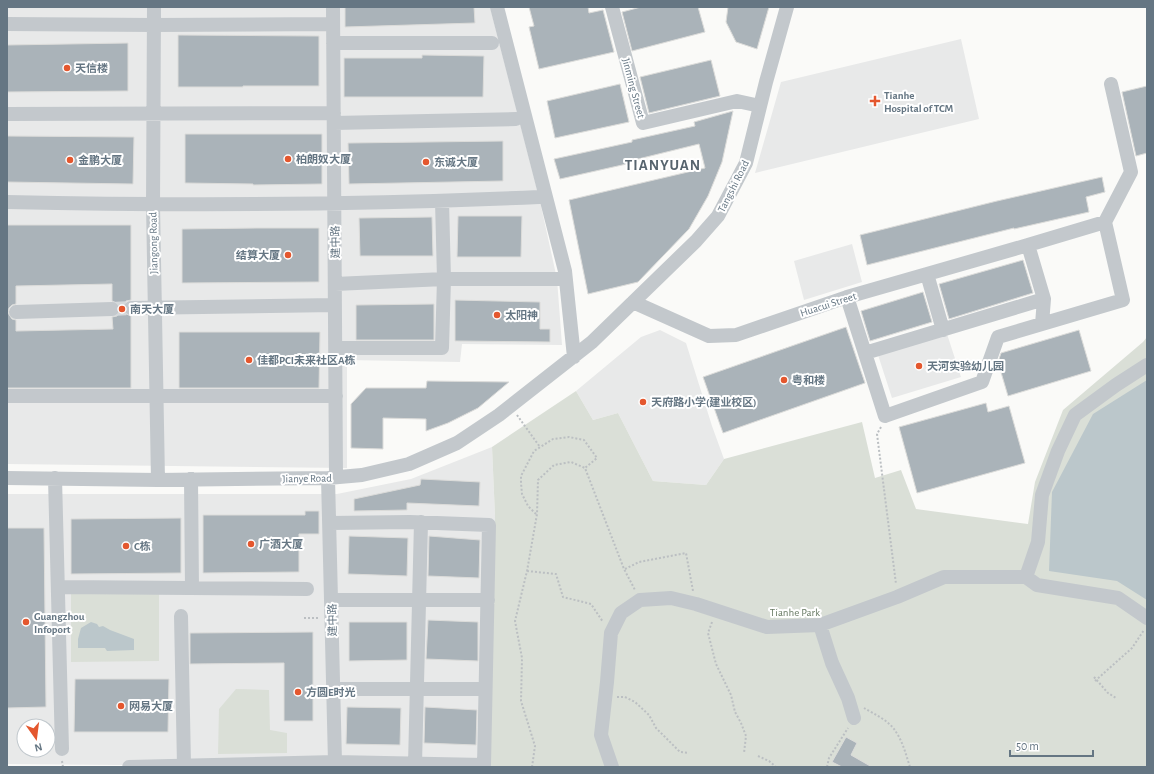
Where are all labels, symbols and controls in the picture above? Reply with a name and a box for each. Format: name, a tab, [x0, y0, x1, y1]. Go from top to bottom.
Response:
street label: Jinming Street	[620, 57, 647, 120]
place label: 天信楼	[75, 62, 108, 74]
marker: 天信楼	[62, 63, 72, 73]
place label: Tianhe Hospital of TCM	[884, 90, 954, 114]
marker: Tianhe Hospital of TCM	[869, 95, 881, 107]
place label: 柏朗奴大厦	[296, 153, 351, 165]
place label: 金鹏大厦	[78, 154, 122, 166]
marker: 柏朗奴大厦	[283, 154, 293, 164]
marker: 金鹏大厦	[65, 155, 75, 165]
place label: 东诚大厦	[434, 156, 478, 168]
marker: 东诚大厦	[421, 157, 431, 167]
district label: TIANYUAN	[625, 158, 701, 173]
street label: Tangshi Road	[716, 158, 751, 214]
street label: Jiangong Road	[147, 212, 160, 274]
street label: 建中路	[329, 225, 341, 259]
place label: 结算大厦	[235, 249, 280, 261]
marker: 结算大厦	[283, 250, 293, 260]
street label: Huacui Street	[799, 290, 858, 319]
marker: 南天大厦	[117, 304, 127, 314]
place label: 南天大厦	[130, 304, 174, 315]
place label: 太阳神	[505, 309, 538, 321]
marker: 太阳神	[492, 310, 502, 320]
place label: 佳都PCI未来社区A栋	[257, 354, 356, 366]
marker: 佳都PCI未来社区A栋	[244, 355, 254, 365]
place label: 天河实验幼儿园	[927, 360, 1004, 372]
marker: 天河实验幼儿园	[914, 361, 924, 371]
place label: 粤和楼	[792, 374, 825, 386]
marker: 粤和楼	[779, 375, 789, 385]
place label: 天府路小学(建业校区)	[651, 396, 757, 408]
marker: 天府路小学(建业校区)	[638, 397, 648, 407]
street label: Jianye Road	[282, 473, 332, 484]
place label: 广酒大厦	[259, 538, 303, 550]
marker: 广酒大厦	[246, 539, 256, 549]
place label: C栋	[134, 540, 151, 552]
marker: C栋	[121, 541, 131, 551]
street label: 建中路	[326, 603, 338, 637]
park label: Tianhe Park	[770, 607, 820, 618]
place label: Guangzhou Infoport	[34, 611, 85, 635]
marker: Guangzhou Infoport	[21, 617, 31, 627]
place label: 方圆E时光	[306, 686, 356, 698]
marker: 方圆E时光	[293, 687, 303, 697]
marker: 网易大厦	[116, 701, 126, 711]
place label: 网易大厦	[129, 701, 173, 712]
north arrow	[16, 718, 56, 758]
scale bar	[1010, 732, 1093, 758]
text: 50 m	[1016, 740, 1039, 752]
text: N	[33, 741, 43, 753]

